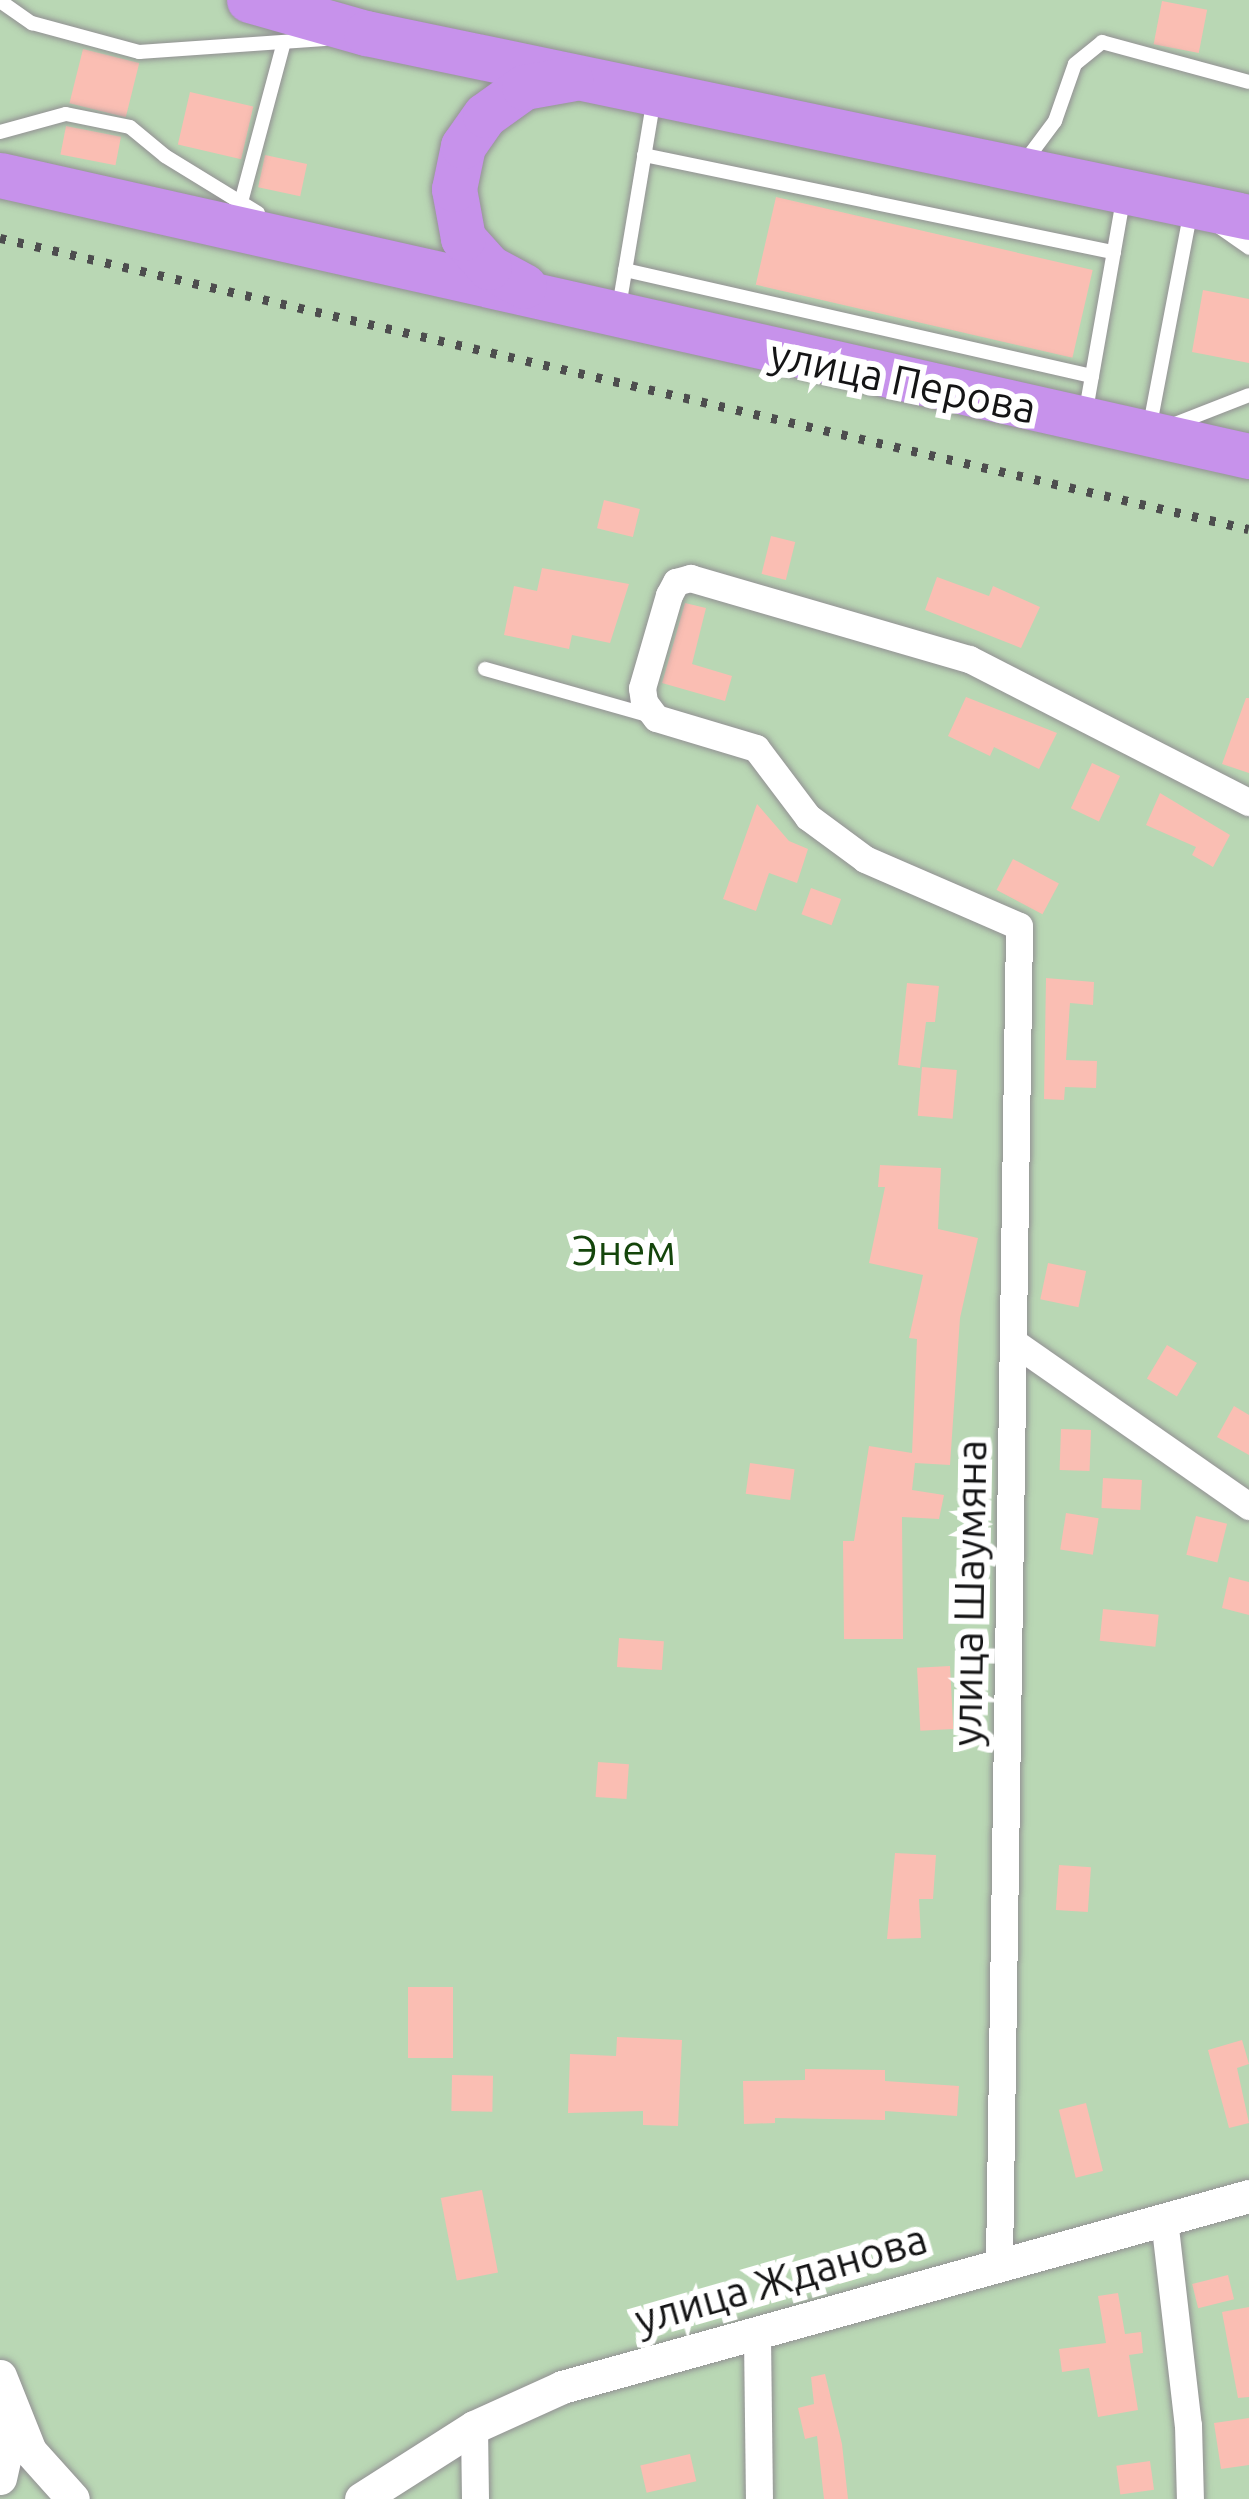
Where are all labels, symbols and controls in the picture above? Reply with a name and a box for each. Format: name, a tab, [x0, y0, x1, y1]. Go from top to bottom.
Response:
street label: улица Перова	[765, 328, 1041, 434]
park label: Энем	[572, 1225, 676, 1275]
street label: улица Шаумяна	[941, 1439, 997, 1747]
street label: улица Жданова	[629, 2213, 933, 2345]

